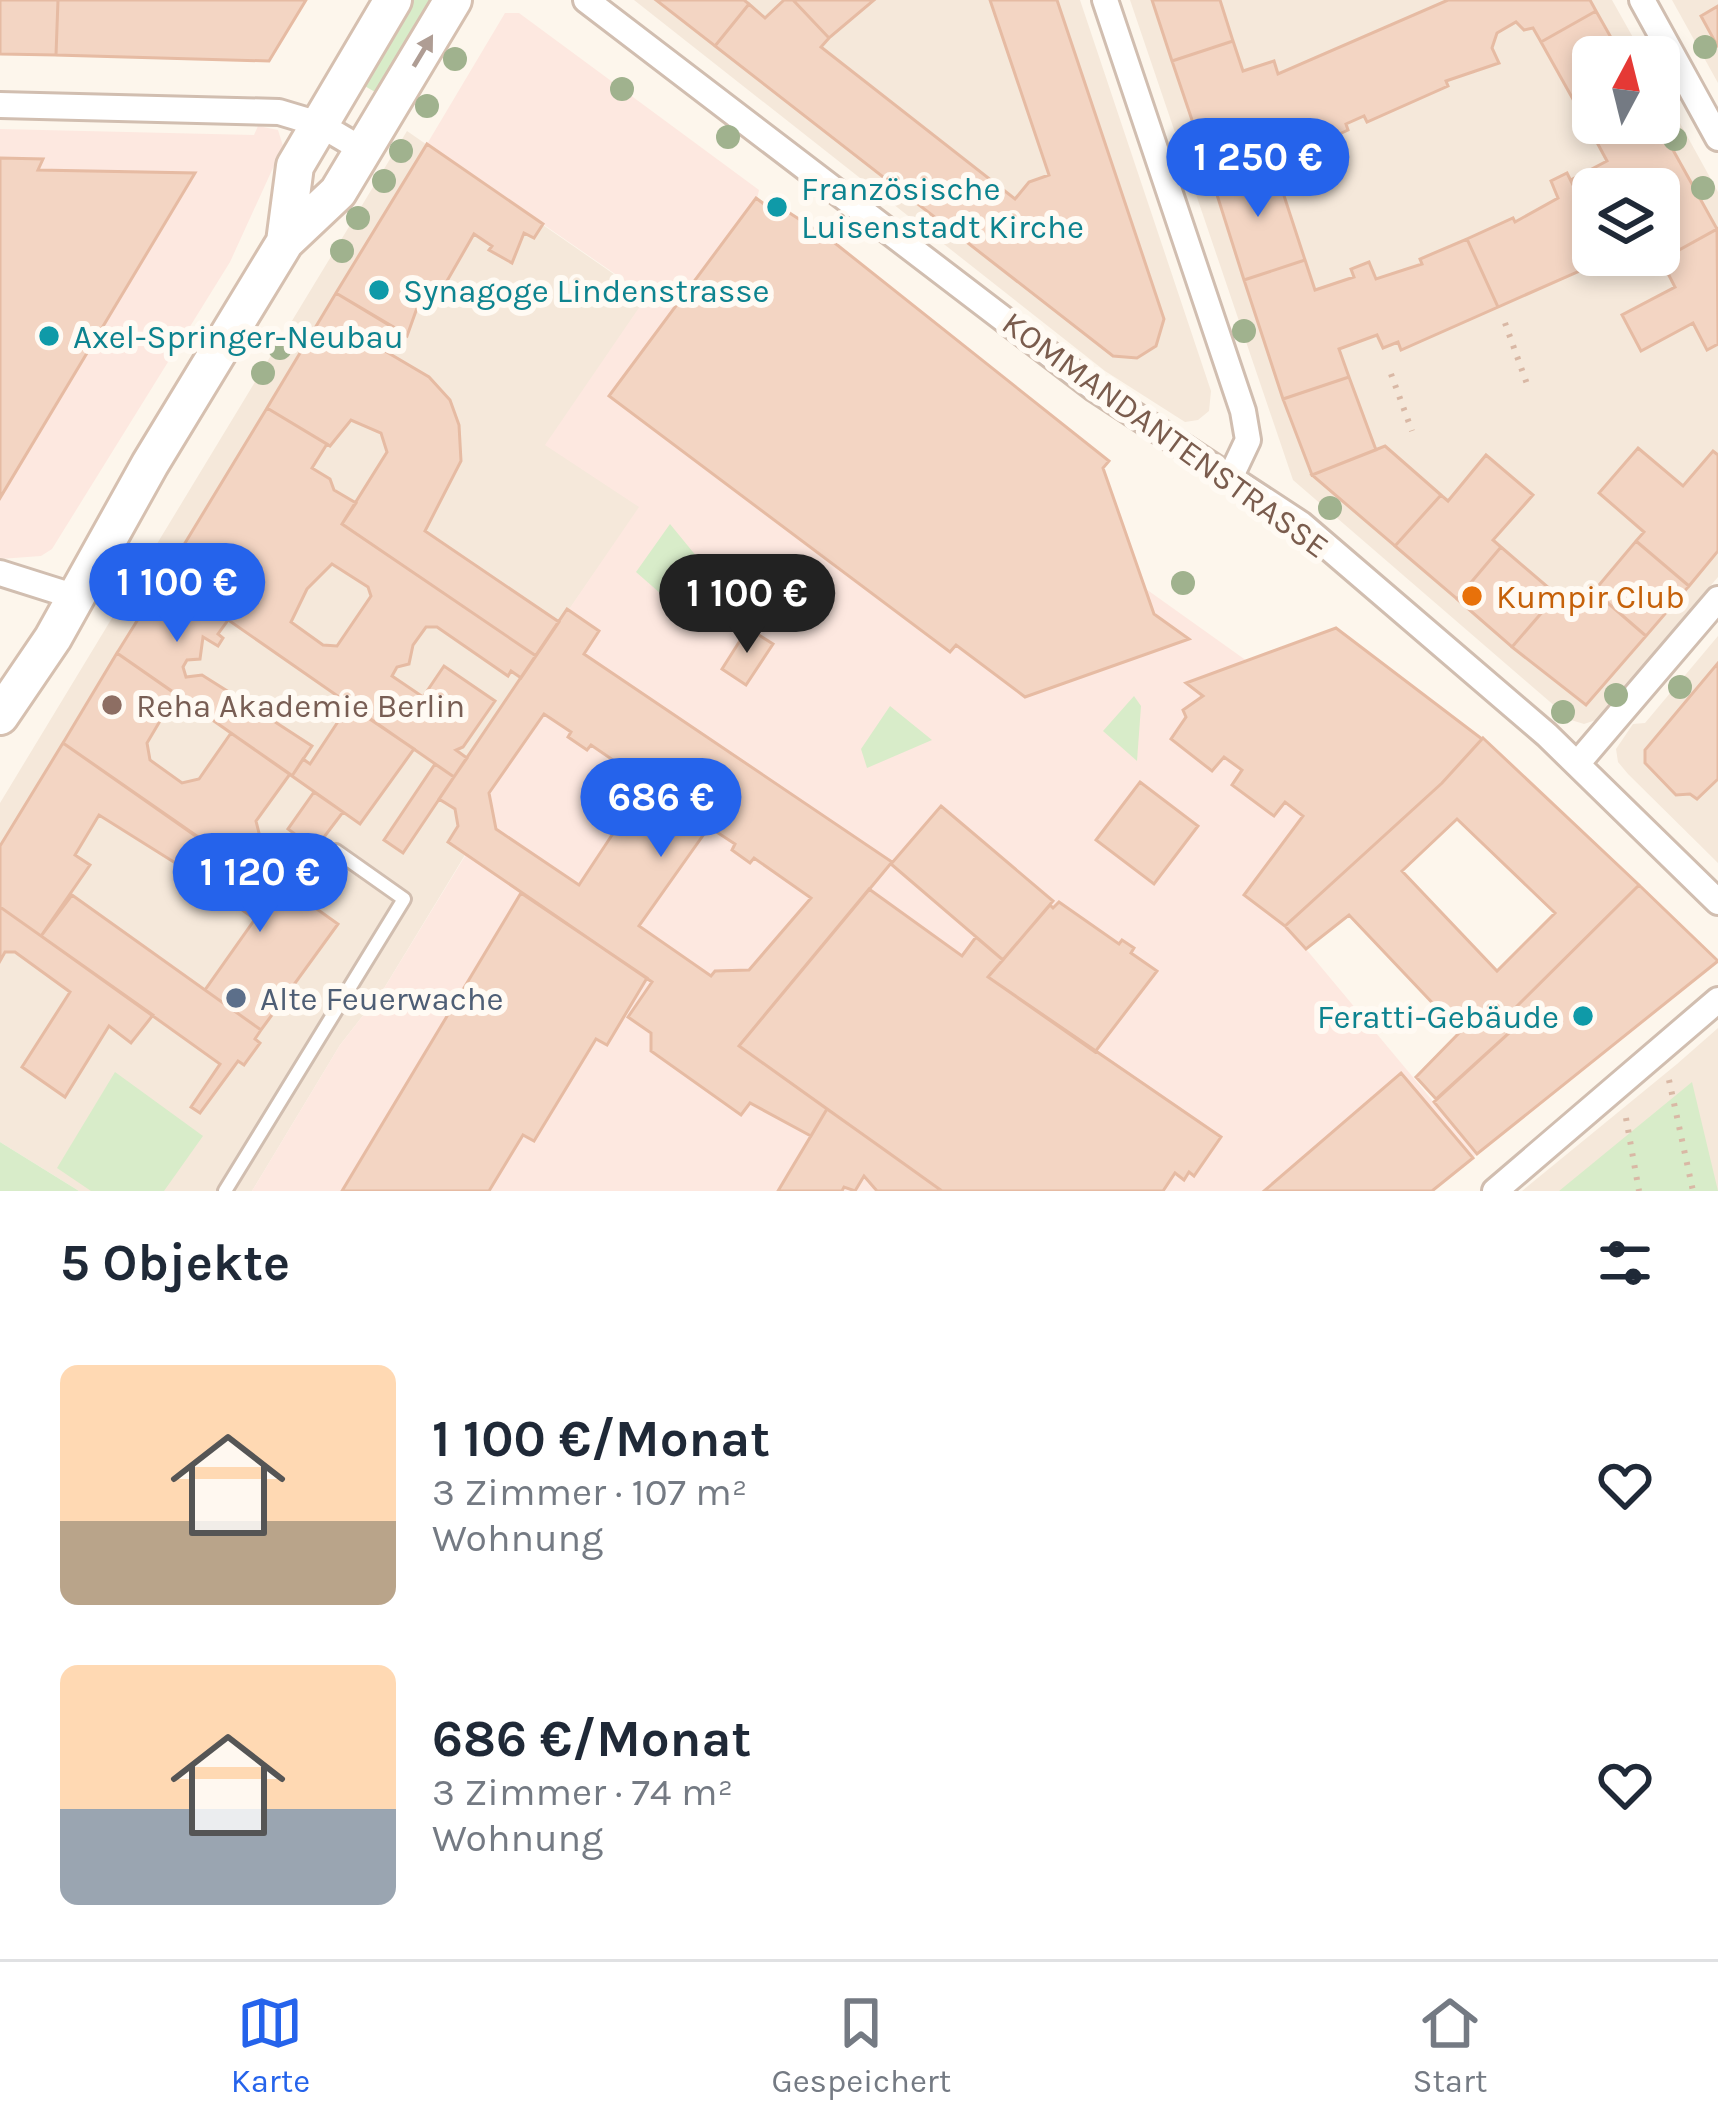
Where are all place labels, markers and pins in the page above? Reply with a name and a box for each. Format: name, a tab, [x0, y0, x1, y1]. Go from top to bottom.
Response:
pin: 1 250 €	[1147, 118, 1369, 220]
place label: Französische Luisenstadt Kirche	[801, 170, 1084, 246]
marker: Französische Luisenstadt Kirche	[764, 194, 790, 220]
place label: Synagoge Lindenstrasse	[403, 272, 770, 310]
marker: Synagoge Lindenstrasse	[366, 277, 392, 303]
place label: Axel-Springer-Neubau	[73, 318, 404, 356]
marker: Axel-Springer-Neubau	[36, 323, 62, 349]
pin: 1 100 €	[66, 543, 288, 645]
pin: 1 100 €	[636, 554, 858, 656]
place label: Kumpir Club	[1496, 578, 1685, 616]
marker: Kumpir Club	[1459, 583, 1485, 609]
place label: Reha Akademie Berlin	[136, 687, 465, 725]
marker: Reha Akademie Berlin	[99, 692, 125, 718]
pin: 686 €	[577, 758, 745, 860]
pin: 1 120 €	[149, 833, 371, 935]
place label: Alte Feuerwache	[260, 980, 504, 1018]
marker: Alte Feuerwache	[223, 985, 249, 1011]
place label: Feratti-Gebäude	[1317, 998, 1559, 1036]
marker: Feratti-Gebäude	[1570, 1003, 1596, 1029]

